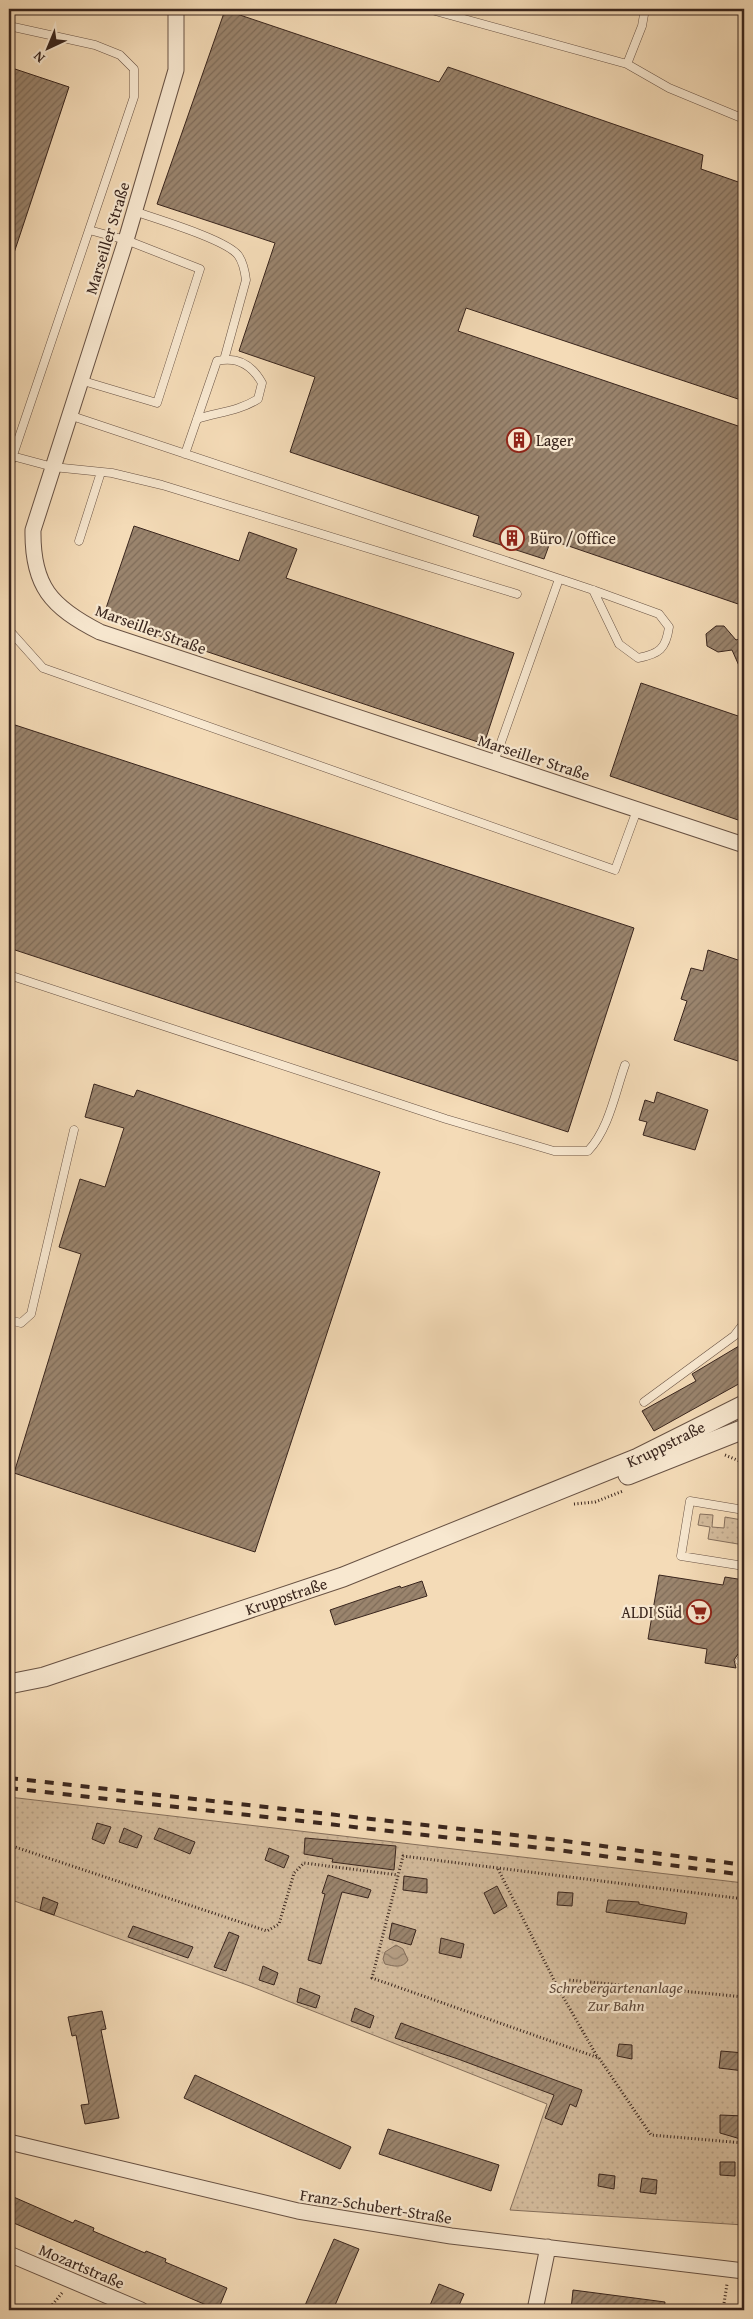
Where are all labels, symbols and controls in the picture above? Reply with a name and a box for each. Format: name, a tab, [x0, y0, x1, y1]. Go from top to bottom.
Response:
north arrow	[22, 22, 72, 72]
text: N	[28, 46, 49, 68]
street label: Marseiller Straße	[78, 179, 136, 297]
building icon: Lager	[506, 427, 532, 453]
place label: Lager	[536, 428, 574, 452]
building icon: Büro / Office	[499, 525, 525, 551]
place label: Büro / Office	[530, 526, 616, 550]
street label: Marseiller Straße	[92, 598, 210, 660]
street label: Marseiller Straße	[475, 728, 593, 786]
street label: Kruppstraße	[623, 1414, 709, 1473]
street label: Kruppstraße	[242, 1571, 330, 1621]
supermarket icon: ALDI Süd	[686, 1599, 712, 1625]
place label: ALDI Süd	[621, 1600, 682, 1624]
park label: Schrebergartenanlage Zur Bahn	[549, 1975, 683, 2017]
street label: Franz-Schubert-Straße	[298, 2182, 454, 2230]
street label: Mozartstraße	[35, 2237, 129, 2295]

